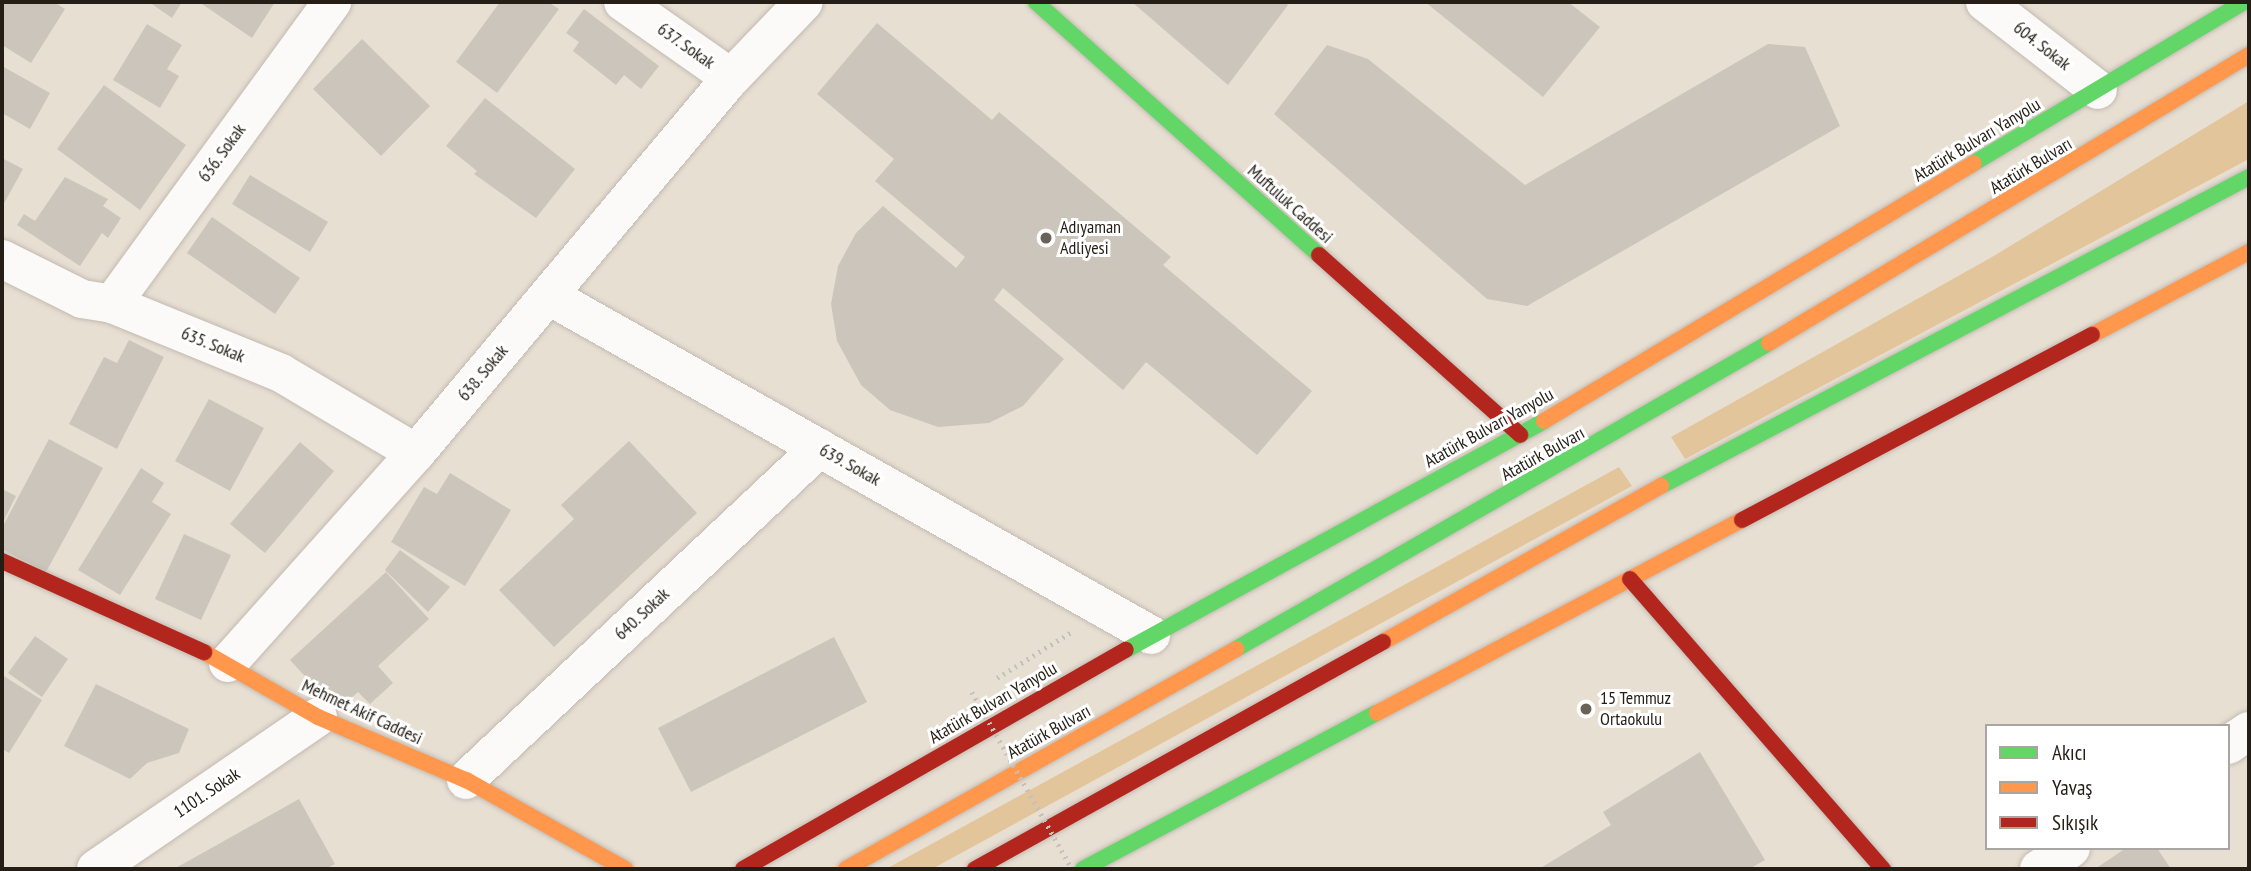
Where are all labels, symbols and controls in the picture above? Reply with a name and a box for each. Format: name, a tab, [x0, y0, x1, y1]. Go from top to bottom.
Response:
street label: 604. Sokak	[2009, 17, 2075, 75]
street label: 637. Sokak	[653, 18, 719, 74]
street label: Atatürk Bulvarı Yanyolu	[1909, 93, 2045, 187]
street label: 636. Sokak	[193, 119, 251, 187]
street label: Atatürk Bulvarı	[1986, 133, 2076, 199]
street label: Muftuluk Caddesi	[1243, 160, 1337, 248]
place label: Adıyaman Adliyesi	[1060, 217, 1121, 260]
marker: Adıyaman Adliyesi	[1038, 230, 1054, 246]
street label: 635. Sokak	[177, 322, 249, 368]
street label: 638. Sokak	[453, 340, 513, 406]
street label: Atatürk Bulvarı Yanyolu	[1420, 383, 1558, 473]
street label: Atatürk Bulvarı	[1497, 422, 1589, 486]
street label: 639. Sokak	[815, 439, 885, 491]
street label: 640. Sokak	[610, 583, 674, 645]
street label: Atatürk Bulvarı Yanyolu	[925, 657, 1061, 749]
street label: Mehmet Akif Caddesi	[298, 675, 426, 749]
place label: 15 Temmuz Ortaokulu	[1600, 688, 1671, 730]
street label: Atatürk Bulvarı	[1003, 700, 1095, 764]
marker: 15 Temmuz Ortaokulu	[1578, 701, 1594, 717]
legend	[1985, 724, 2230, 850]
text: Akıcı	[2052, 739, 2087, 766]
street label: 1101. Sokak	[169, 763, 245, 823]
text: Yavaş	[2052, 774, 2092, 801]
text: Sıkışık	[2052, 809, 2098, 836]

